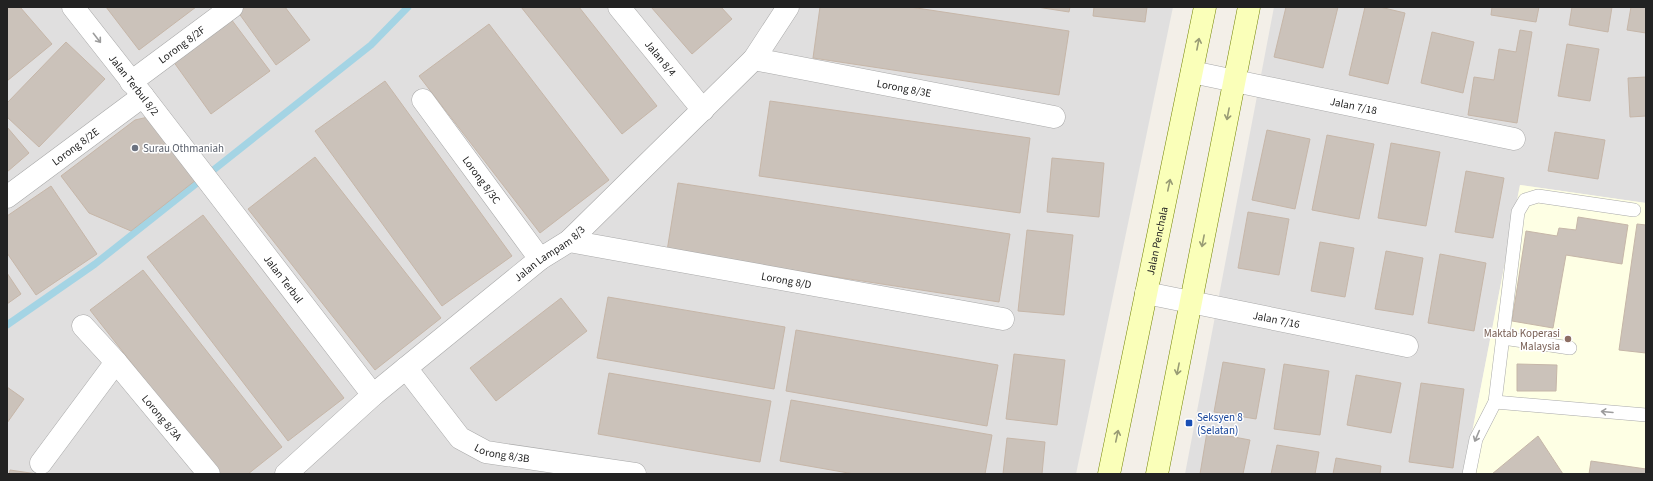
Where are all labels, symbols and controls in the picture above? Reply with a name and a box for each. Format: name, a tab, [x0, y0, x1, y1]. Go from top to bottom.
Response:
street label: Lorong 8/2F	[155, 22, 209, 67]
one-way arrow	[93, 32, 101, 43]
street label: Jalan 8/4	[641, 37, 680, 80]
one-way arrow	[1194, 38, 1202, 51]
street label: Jalan Terbul 8/2	[105, 51, 162, 119]
street label: Lorong 8/3E	[876, 76, 933, 101]
street label: Jalan 7/18	[1329, 94, 1379, 118]
one-way arrow	[1224, 107, 1232, 120]
street label: Lorong 8/2E	[49, 124, 102, 169]
place label: Surau Othmaniah	[143, 141, 224, 156]
marker: Surau Othmaniah	[130, 143, 140, 153]
street label: Lorong 8/3C	[459, 153, 504, 207]
one-way arrow	[1165, 179, 1173, 192]
street label: Jalan Penchala	[1143, 205, 1172, 277]
street label: Jalan Lampam 8/3	[511, 222, 589, 285]
one-way arrow	[1199, 235, 1207, 248]
street label: Jalan Terbul	[260, 252, 307, 306]
street label: Lorong 8/D	[760, 269, 813, 292]
street label: Jalan 7/16	[1251, 308, 1302, 332]
place label: Maktab Koperasi Malaysia	[1484, 326, 1560, 354]
marker: Maktab Koperasi Malaysia	[1563, 334, 1573, 344]
one-way arrow	[1173, 362, 1181, 375]
street label: Lorong 8/3A	[138, 392, 185, 444]
one-way arrow	[1601, 408, 1614, 415]
place label: Seksyen 8 (Selatan)	[1197, 410, 1243, 438]
marker: Seksyen 8 (Selatan)	[1184, 418, 1194, 428]
one-way arrow	[1114, 430, 1122, 443]
one-way arrow	[1473, 430, 1481, 442]
street label: Lorong 8/3B	[472, 440, 531, 466]

